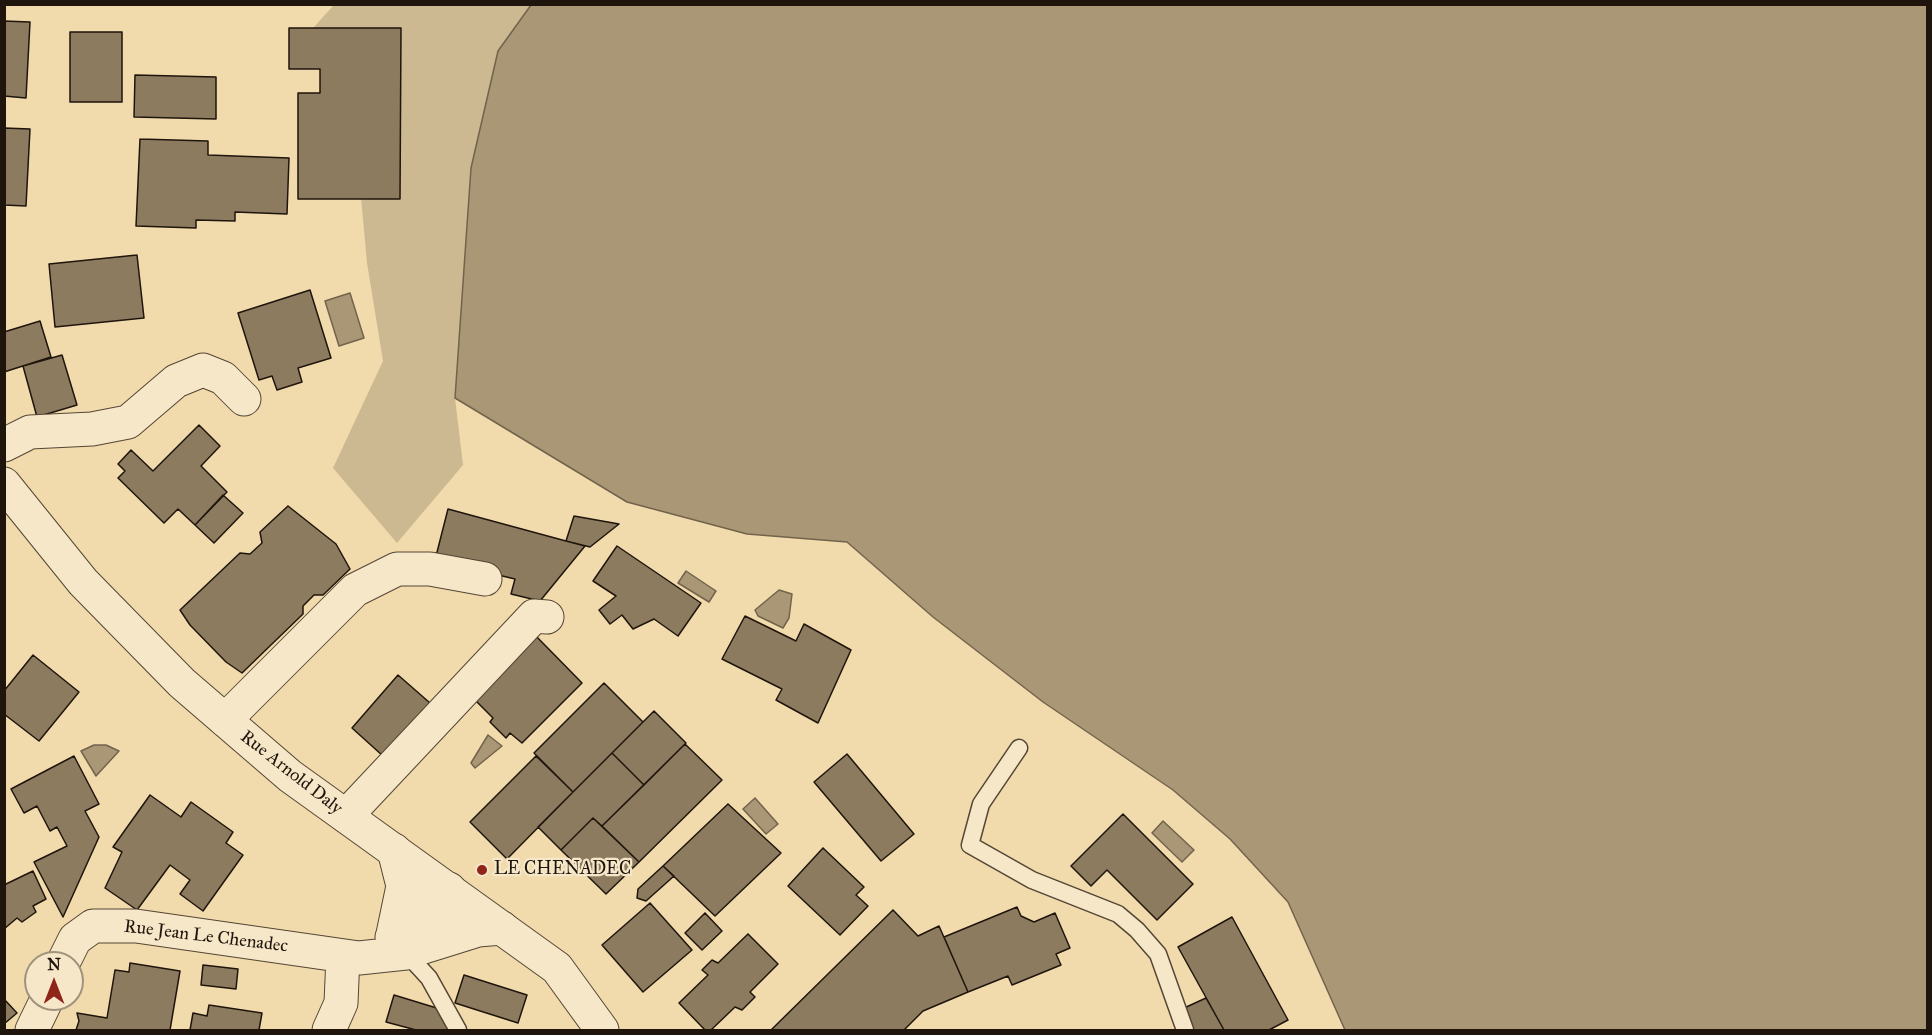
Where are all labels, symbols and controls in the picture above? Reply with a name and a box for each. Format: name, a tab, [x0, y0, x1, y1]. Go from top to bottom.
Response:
street label: Rue Arnold Daly	[236, 726, 346, 820]
place label: LE CHENADEC	[494, 859, 631, 881]
marker: LE CHENADEC	[475, 863, 489, 877]
street label: Rue Jean Le Chenadec	[123, 916, 289, 958]
north arrow	[24, 951, 84, 1011]
text: N	[47, 955, 61, 974]

